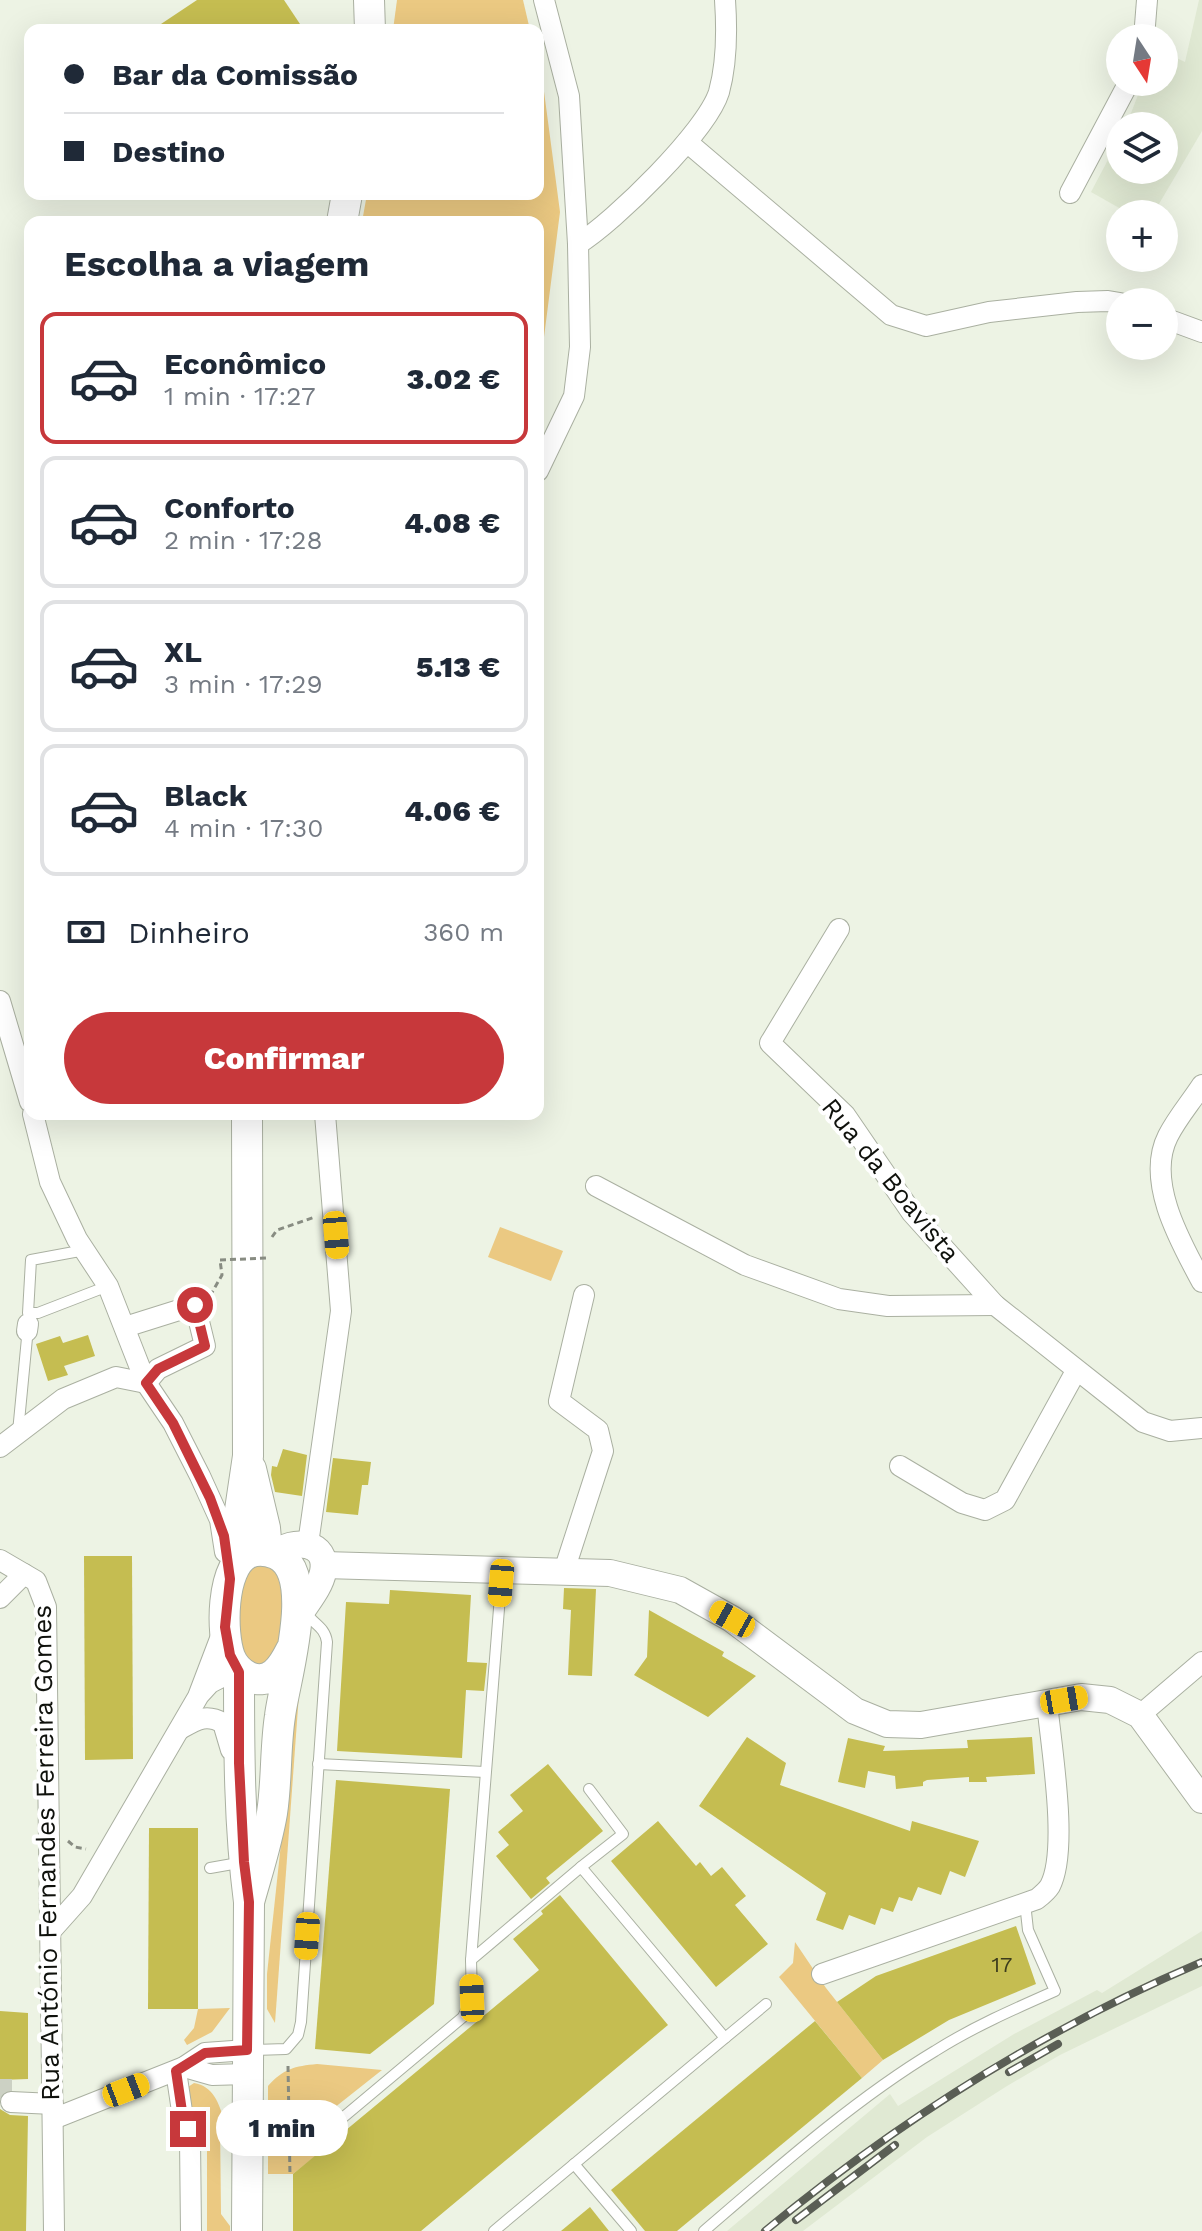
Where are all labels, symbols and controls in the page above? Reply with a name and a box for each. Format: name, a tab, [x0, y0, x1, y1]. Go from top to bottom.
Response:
north arrow	[1106, 24, 1178, 96]
map controls	[1106, 24, 1178, 360]
text: Bar da Comissão	[112, 57, 358, 92]
button: layers	[1106, 112, 1178, 184]
text: Destino	[112, 134, 225, 169]
button: +	[1106, 200, 1178, 272]
text: Escolha a viagem	[64, 243, 369, 285]
button: −	[1106, 288, 1178, 360]
icon: car	[68, 342, 140, 414]
text: Econômico	[164, 346, 326, 381]
text: 3.02 €	[407, 361, 500, 396]
text: 1 min · 17:27	[164, 381, 316, 411]
icon: car	[68, 486, 140, 558]
text: Conforto	[164, 490, 295, 525]
text: 4.08 €	[404, 505, 500, 540]
text: 2 min · 17:28	[164, 525, 323, 555]
icon: car	[68, 630, 140, 702]
text: XL	[164, 634, 202, 669]
text: 5.13 €	[416, 649, 500, 684]
text: 3 min · 17:29	[164, 669, 323, 699]
icon: car	[68, 774, 140, 846]
text: Black	[164, 778, 248, 813]
text: 4.06 €	[404, 793, 500, 828]
text: 4 min · 17:30	[164, 813, 323, 843]
icon: cash	[64, 910, 108, 954]
text: Dinheiro	[128, 915, 250, 950]
text: 360 m	[423, 917, 504, 947]
button: Confirmar	[64, 1012, 504, 1104]
street label: Rua da Boavista	[816, 1092, 966, 1268]
car	[322, 1210, 350, 1260]
route start	[177, 1287, 213, 1323]
car	[487, 1558, 515, 1608]
car	[705, 1597, 759, 1641]
street label: Rua António Fernandes Ferreira Gomes	[27, 1605, 65, 2101]
car	[1038, 1684, 1090, 1716]
car	[293, 1911, 321, 1961]
house number: 17	[992, 1952, 1012, 1977]
car	[459, 1974, 485, 2022]
car	[99, 2070, 153, 2110]
callout: 1 min	[216, 2101, 348, 2157]
route end	[170, 2111, 206, 2147]
text: 1 min	[249, 2113, 315, 2143]

